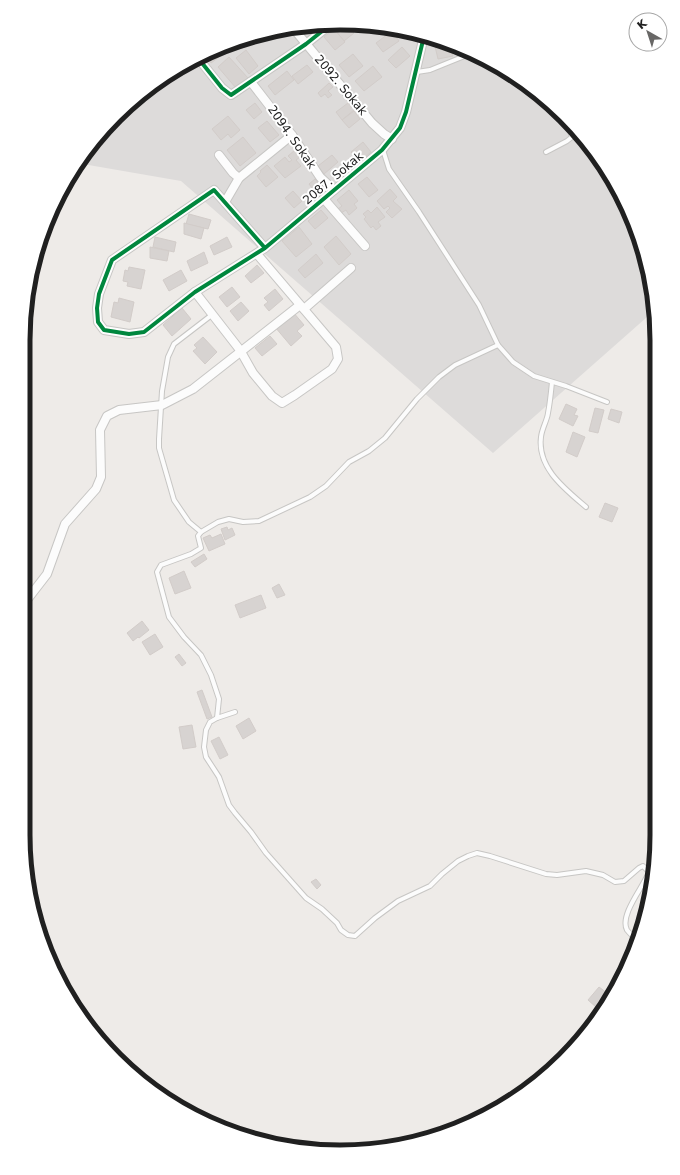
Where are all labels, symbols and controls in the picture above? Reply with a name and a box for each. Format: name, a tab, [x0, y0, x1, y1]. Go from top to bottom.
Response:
north arrow	[628, 12, 668, 52]
text: K	[635, 17, 650, 32]
street label: 2092. Sokak	[312, 52, 370, 118]
street label: 2094. Sokak	[265, 103, 319, 171]
street label: 2087. Sokak	[300, 149, 366, 207]

